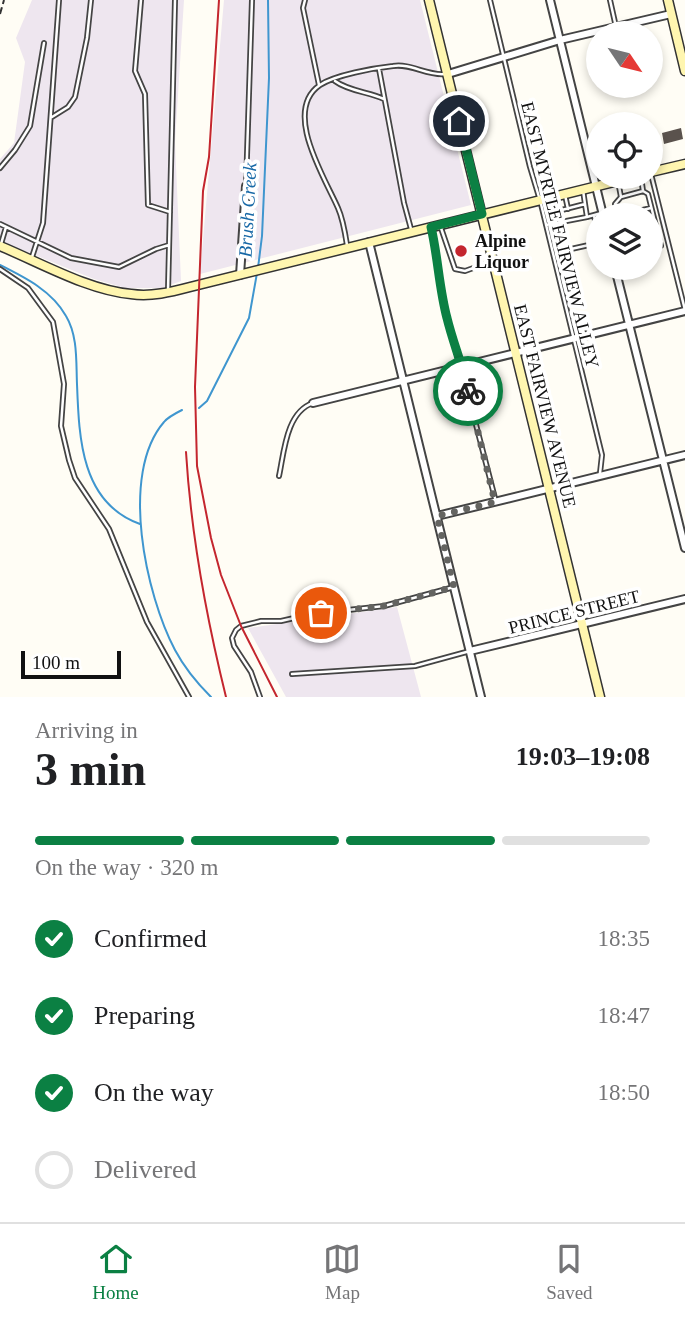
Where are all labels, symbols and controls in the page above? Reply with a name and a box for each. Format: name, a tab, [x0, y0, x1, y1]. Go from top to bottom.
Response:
north arrow	[586, 21, 663, 98]
map controls	[586, 21, 663, 280]
pin	[429, 91, 489, 151]
street label: EAST MYRTLE FAIRVIEW ALLEY	[517, 100, 603, 370]
icon: home	[440, 102, 478, 140]
button: locate	[586, 112, 663, 189]
water label: Brush Creek	[235, 162, 260, 258]
button: layers	[586, 203, 663, 280]
place label: Alpine Liquor	[475, 231, 529, 272]
marker: Alpine Liquor	[453, 243, 469, 259]
street label: EAST FAIRVIEW AVENUE	[510, 302, 580, 510]
courier	[433, 356, 503, 426]
icon: bike	[449, 372, 487, 410]
pin	[291, 583, 351, 643]
street label: PRINCE STREET	[506, 586, 642, 638]
icon: bag	[302, 594, 340, 632]
scale bar	[21, 648, 121, 680]
text: 100 m	[32, 652, 80, 673]
text: Arriving in	[35, 718, 138, 743]
text: 19:03–19:08	[516, 742, 650, 771]
text: 3 min	[35, 744, 146, 795]
text: On the way · 320 m	[35, 855, 218, 880]
icon: check	[35, 920, 73, 958]
text: Confirmed	[94, 924, 207, 953]
text: 18:35	[598, 926, 650, 951]
icon: check	[35, 997, 73, 1035]
text: Preparing	[94, 1001, 195, 1030]
text: 18:47	[598, 1003, 650, 1028]
icon: check	[35, 1074, 73, 1112]
text: On the way	[94, 1078, 214, 1107]
text: 18:50	[598, 1080, 650, 1105]
text: Delivered	[94, 1155, 197, 1184]
tab: Home	[92, 1240, 139, 1304]
tab: Map	[323, 1240, 361, 1304]
tab: Saved	[546, 1240, 593, 1304]

